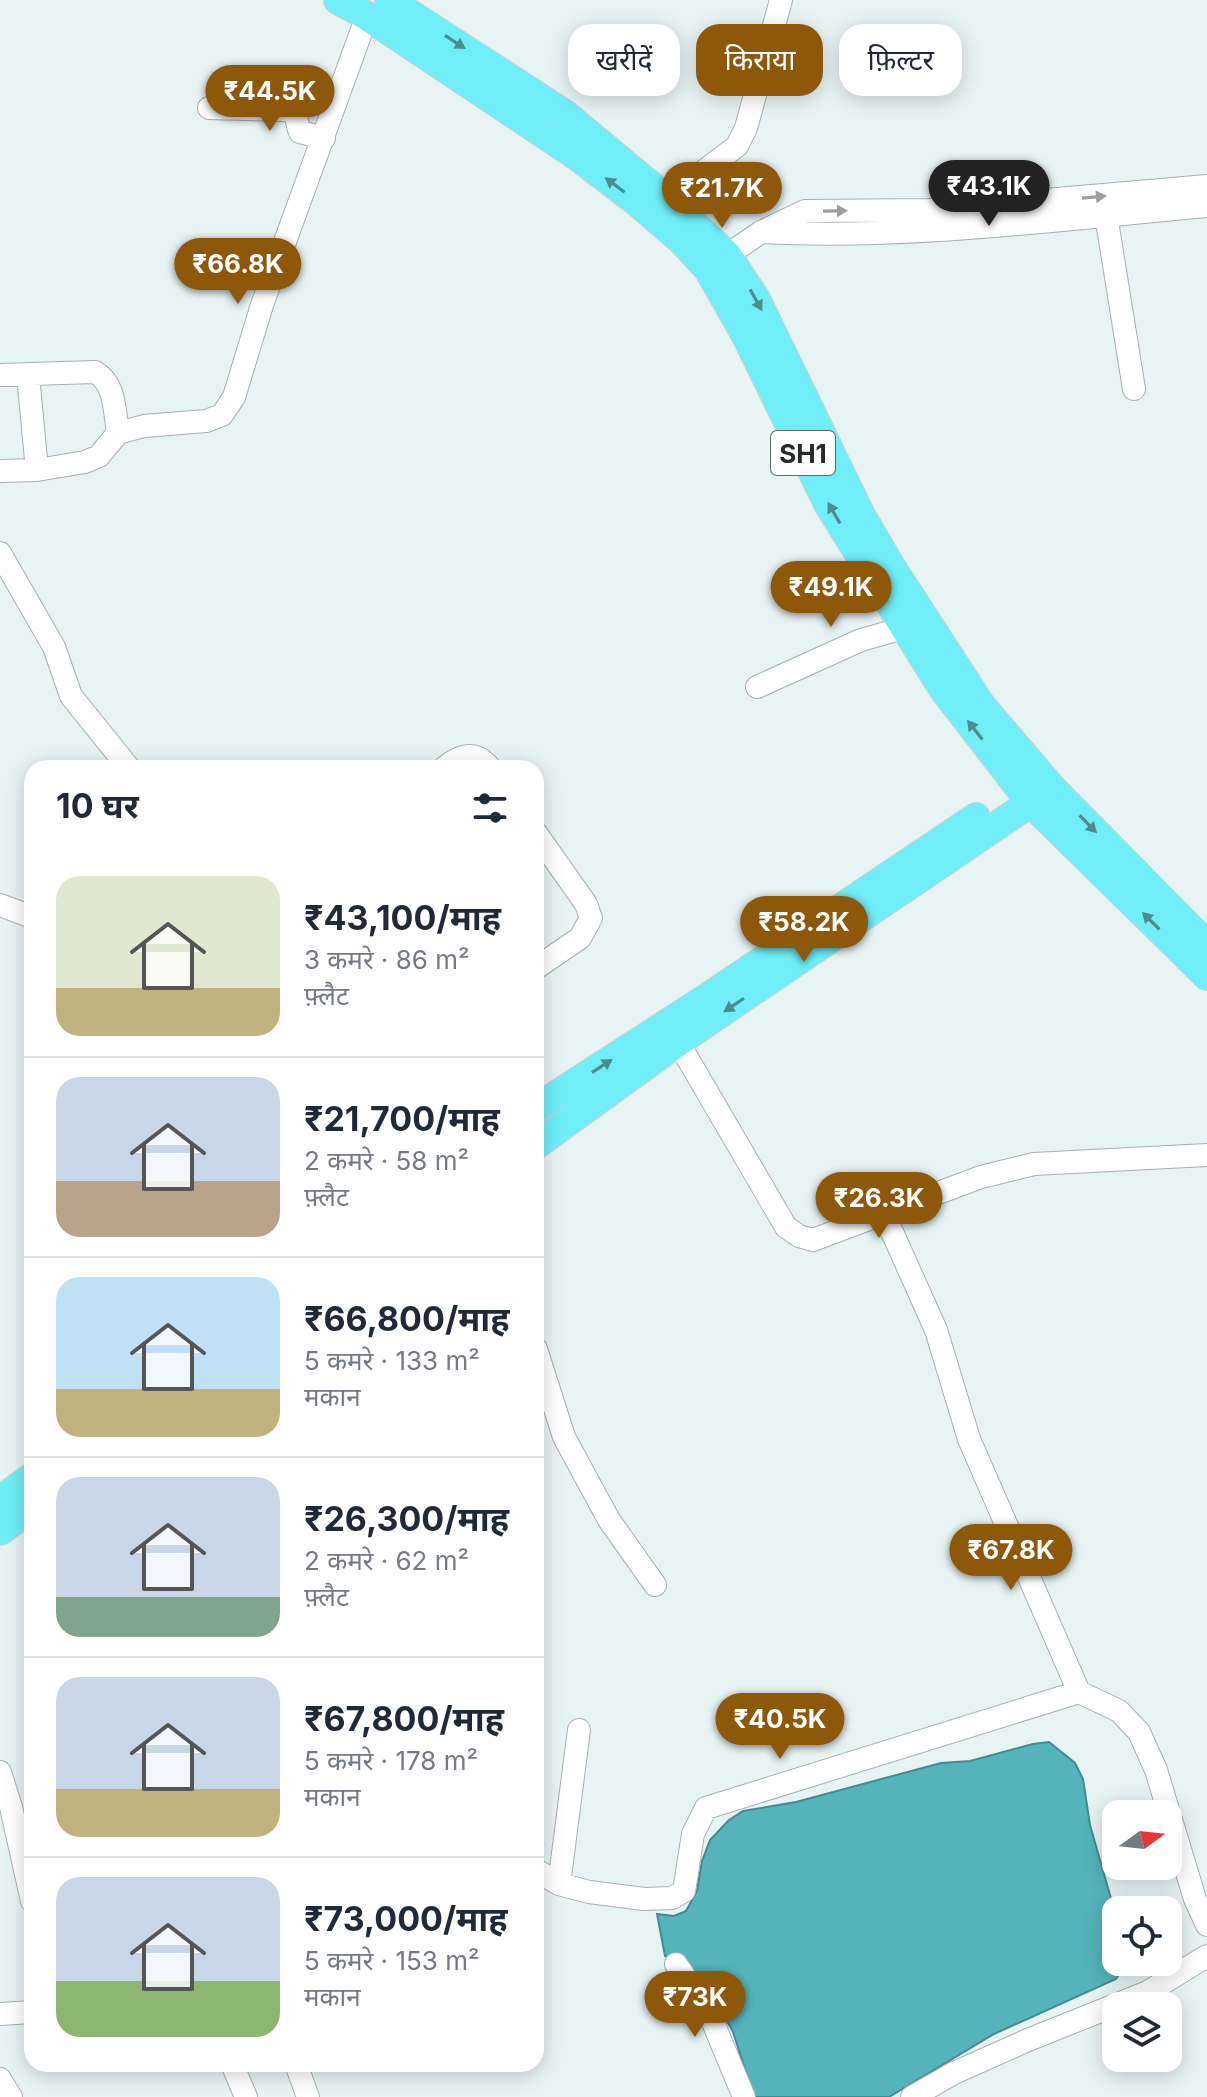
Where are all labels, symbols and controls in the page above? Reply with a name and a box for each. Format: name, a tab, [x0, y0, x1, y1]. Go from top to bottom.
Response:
chip: खरीदें	[568, 24, 680, 96]
chip: किराया	[696, 24, 823, 96]
chip: फ़िल्टर	[839, 24, 962, 96]
one-way arrow	[445, 34, 466, 49]
pin: ₹44.5K	[205, 65, 335, 133]
text: ₹44.5K	[224, 75, 316, 106]
pin: ₹43.1K	[924, 160, 1054, 228]
pin: ₹21.7K	[657, 162, 787, 230]
text: ₹43.1K	[947, 170, 1031, 201]
text: ₹21.7K	[680, 172, 764, 203]
one-way arrow	[605, 178, 625, 194]
one-way arrow	[1082, 190, 1107, 203]
one-way arrow	[823, 205, 848, 217]
pin: ₹66.8K	[173, 238, 303, 306]
text: ₹66.8K	[192, 248, 284, 279]
one-way arrow	[749, 289, 763, 311]
road number: SH1	[771, 431, 835, 475]
one-way arrow	[827, 502, 841, 524]
pin: ₹49.1K	[766, 561, 896, 629]
text: ₹49.1K	[789, 571, 873, 602]
one-way arrow	[968, 720, 984, 741]
text: 10 घर	[56, 785, 139, 826]
icon: filters	[468, 786, 512, 830]
one-way arrow	[1078, 814, 1097, 833]
pin: ₹58.2K	[739, 896, 869, 964]
text: ₹43,100/माह	[304, 897, 501, 938]
text: ₹58.2K	[758, 906, 850, 937]
icon: home	[120, 908, 216, 1004]
one-way arrow	[1142, 913, 1161, 931]
text: 3 कमरे · 86 m²	[304, 944, 469, 975]
text: फ़्लैट	[304, 980, 349, 1011]
one-way arrow	[723, 997, 744, 1012]
one-way arrow	[591, 1059, 612, 1074]
text: ₹21,700/माह	[304, 1098, 500, 1139]
icon: home	[120, 1109, 216, 1205]
text: 2 कमरे · 58 m²	[304, 1145, 469, 1176]
pin: ₹26.3K	[814, 1172, 944, 1240]
text: फ़्लैट	[304, 1181, 349, 1212]
text: ₹26.3K	[834, 1182, 924, 1213]
text: ₹66,800/माह	[304, 1298, 510, 1339]
icon: home	[120, 1309, 216, 1405]
text: 5 कमरे · 133 m²	[304, 1345, 480, 1376]
text: मकान	[304, 1381, 361, 1412]
text: ₹26,300/माह	[304, 1498, 509, 1539]
icon: home	[120, 1509, 216, 1605]
pin: ₹67.8K	[946, 1524, 1076, 1592]
text: ₹67.8K	[967, 1534, 1055, 1565]
text: 2 कमरे · 62 m²	[304, 1545, 469, 1576]
text: फ़्लैट	[304, 1581, 349, 1612]
pin: ₹40.5K	[715, 1693, 845, 1761]
text: ₹67,800/माह	[304, 1698, 504, 1739]
text: ₹40.5K	[733, 1703, 827, 1734]
icon: home	[120, 1709, 216, 1805]
text: 5 कमरे · 178 m²	[304, 1745, 478, 1776]
text: मकान	[304, 1781, 361, 1812]
north arrow	[1102, 1800, 1182, 1880]
map controls	[1102, 1800, 1182, 2072]
button: locate	[1102, 1896, 1182, 1976]
text: ₹73,000/माह	[304, 1898, 508, 1939]
icon: home	[120, 1909, 216, 2005]
text: 5 कमरे · 153 m²	[304, 1945, 479, 1976]
pin: ₹73K	[648, 1971, 742, 2039]
text: मकान	[304, 1981, 361, 2012]
text: ₹73K	[662, 1981, 728, 2012]
button: layers	[1102, 1992, 1182, 2072]

